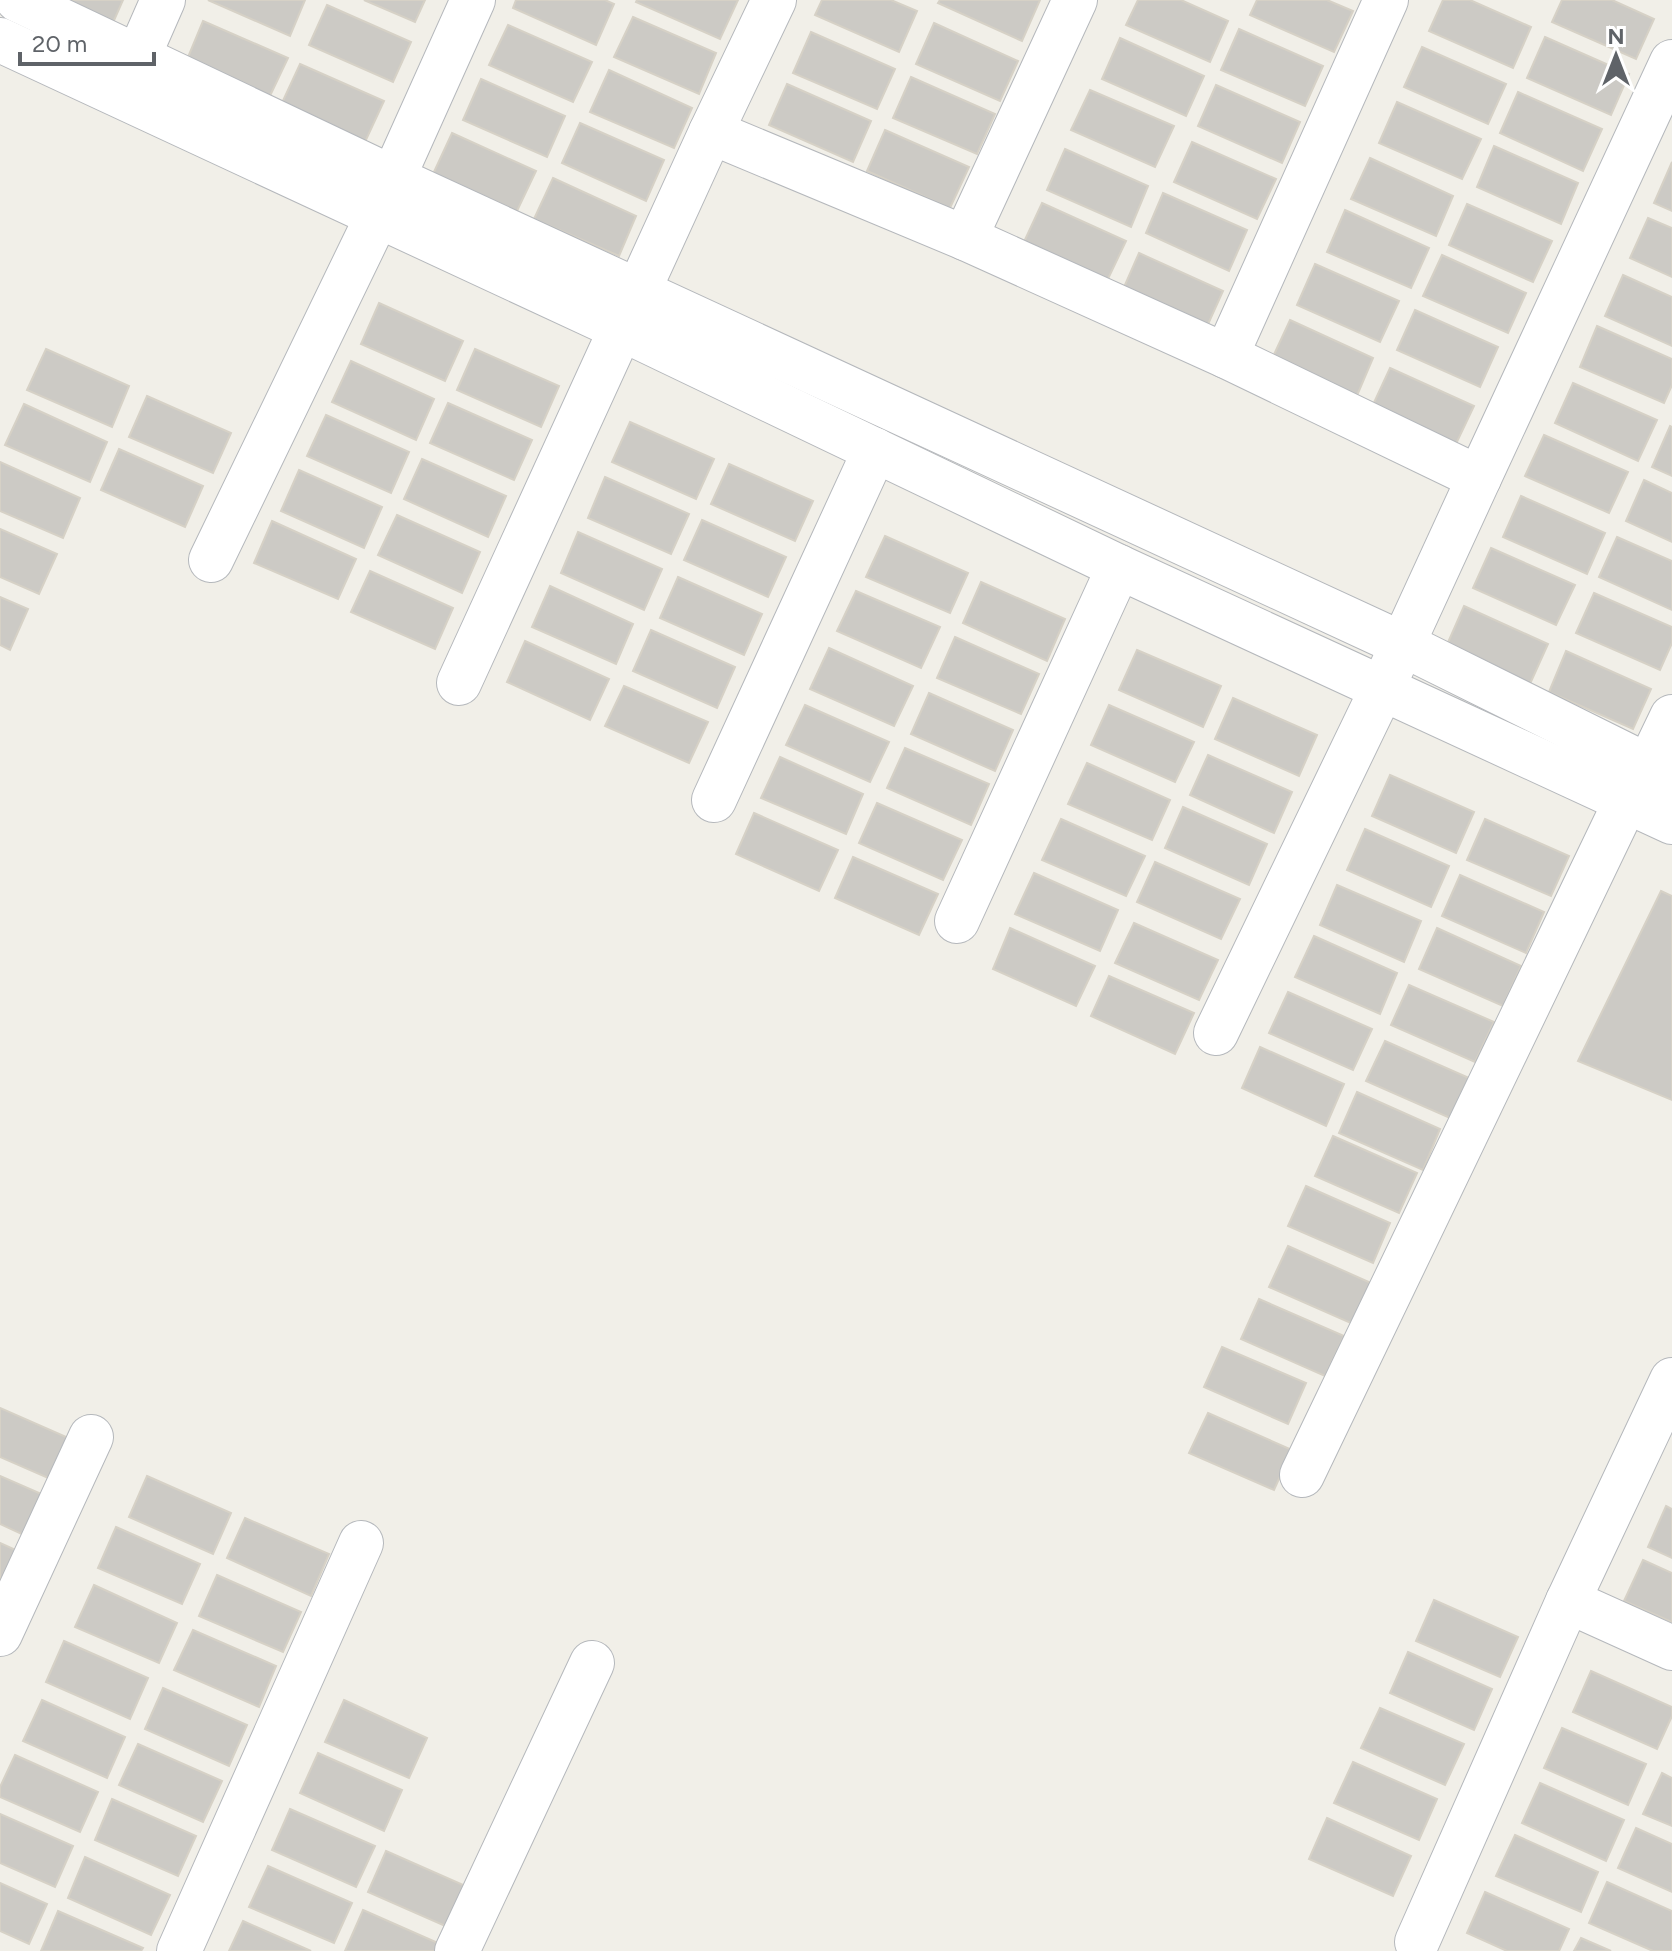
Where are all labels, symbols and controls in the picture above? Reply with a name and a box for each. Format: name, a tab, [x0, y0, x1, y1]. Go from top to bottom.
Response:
scale bar	[20, 16, 154, 66]
north arrow	[1576, 16, 1656, 96]
text: N	[1607, 23, 1625, 50]
text: 20 m	[32, 29, 87, 58]

